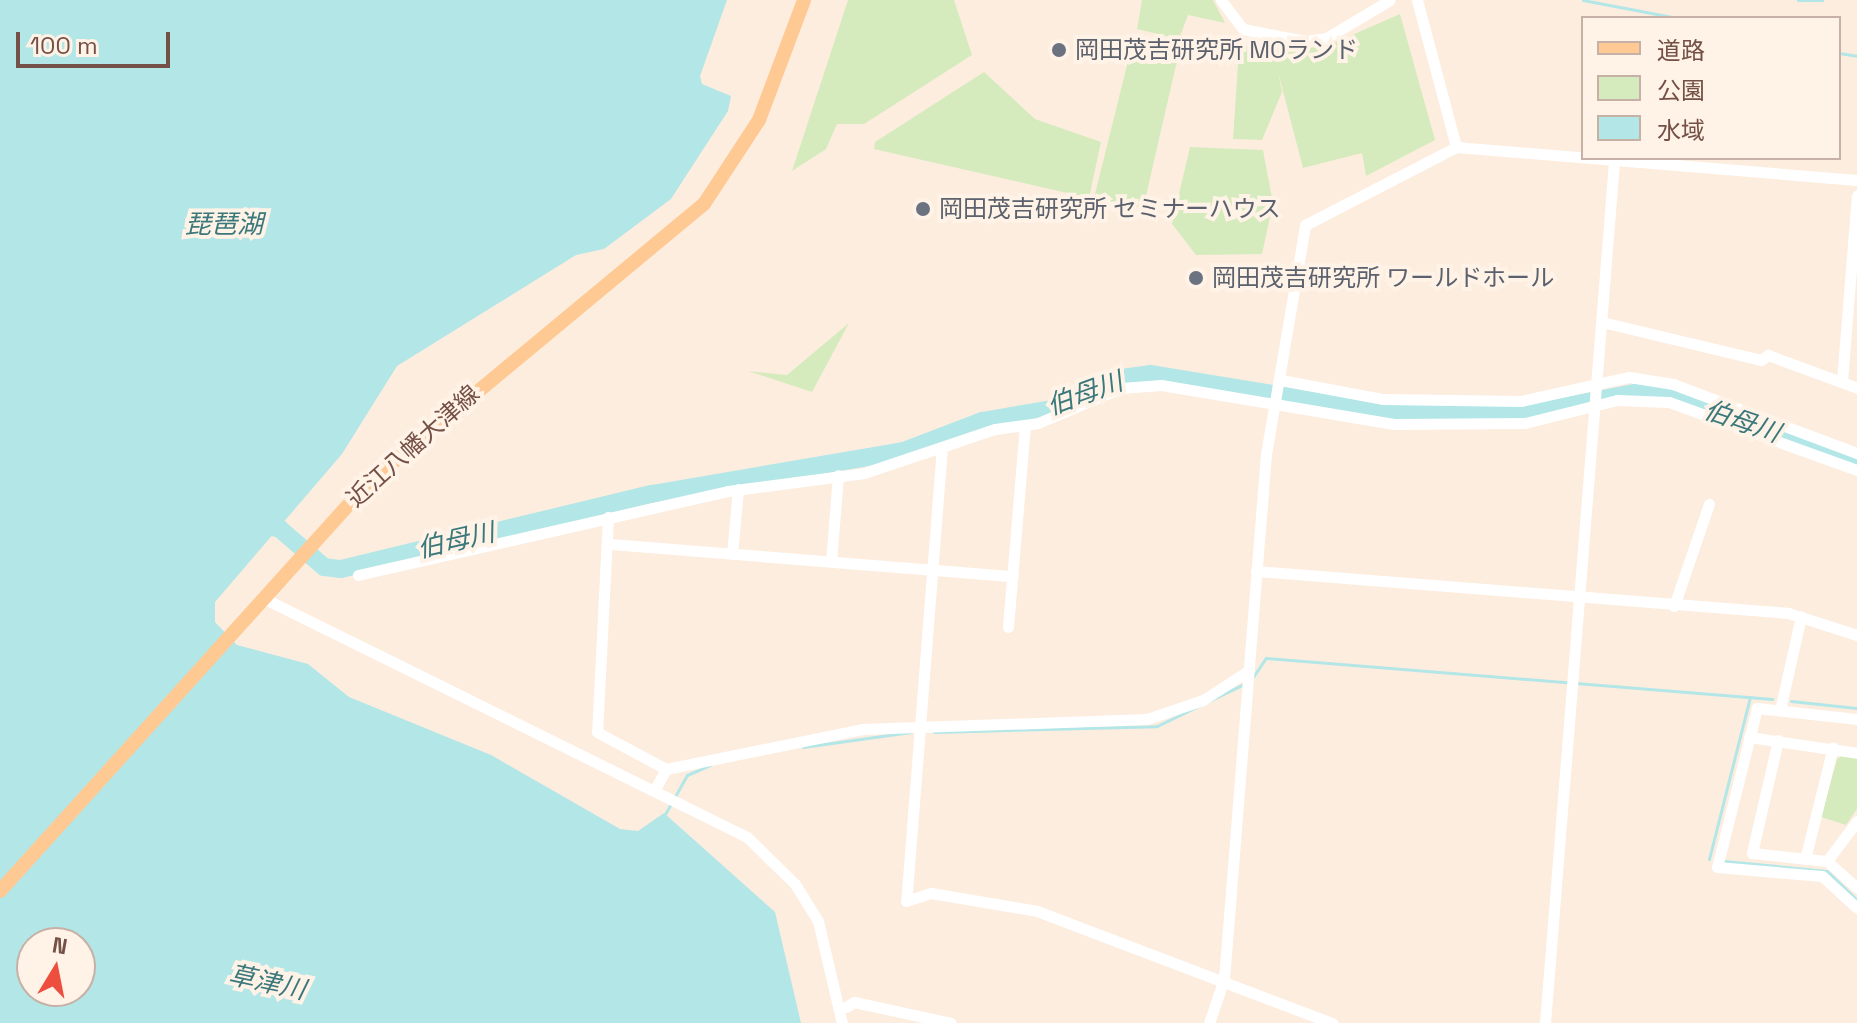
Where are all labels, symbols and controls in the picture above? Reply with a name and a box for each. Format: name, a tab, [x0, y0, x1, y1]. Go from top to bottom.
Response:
scale bar	[20, 16, 174, 66]
legend	[1581, 16, 1841, 160]
text: 100 m	[30, 30, 98, 61]
text: 道路	[1657, 35, 1705, 66]
place label: 岡田茂吉研究所 MOランド	[1075, 36, 1358, 64]
marker: 岡田茂吉研究所 MOランド	[1050, 41, 1068, 59]
text: 公園	[1657, 75, 1705, 106]
text: 水域	[1657, 115, 1705, 146]
place label: 岡田茂吉研究所 セミナーハウス	[939, 195, 1281, 223]
marker: 岡田茂吉研究所 セミナーハウス	[914, 200, 932, 218]
water label: 琵琶湖	[185, 209, 263, 241]
place label: 岡田茂吉研究所 ワールドホール	[1212, 264, 1554, 292]
marker: 岡田茂吉研究所 ワールドホール	[1187, 269, 1205, 287]
water label: 伯母川	[1043, 366, 1127, 422]
street label: 近江八幡大津線	[341, 379, 485, 513]
water label: 伯母川	[1700, 395, 1784, 449]
water label: 伯母川	[414, 517, 498, 565]
north arrow	[16, 927, 96, 1007]
text: N	[50, 930, 70, 960]
water label: 草津川	[226, 960, 308, 1006]

